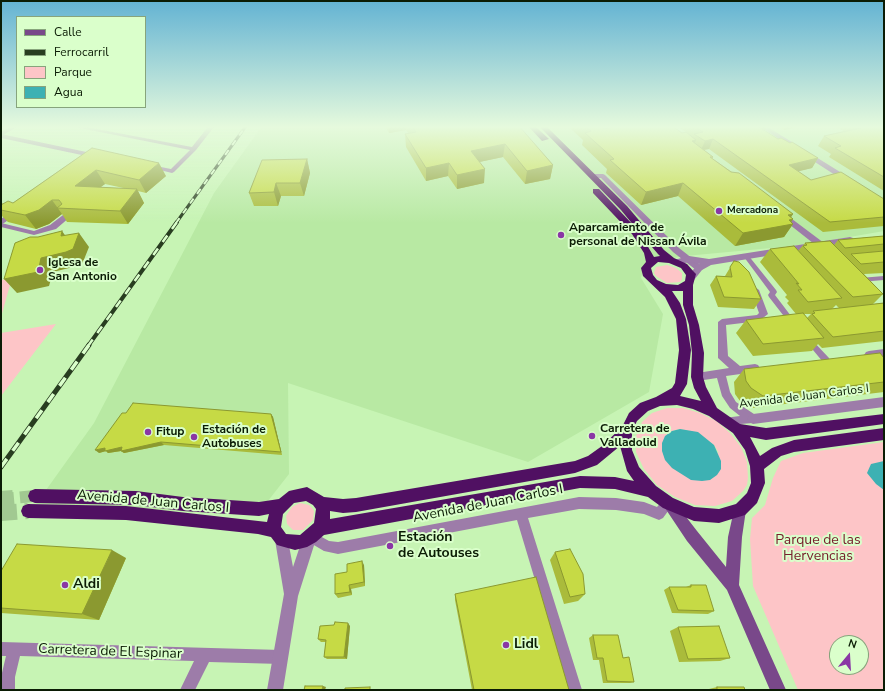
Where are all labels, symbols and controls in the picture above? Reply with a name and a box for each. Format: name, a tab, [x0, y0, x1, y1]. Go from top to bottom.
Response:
legend	[16, 16, 146, 108]
text: Calle	[54, 24, 82, 40]
text: Ferrocarril	[54, 44, 109, 60]
text: Parque	[54, 64, 92, 80]
text: Agua	[54, 84, 83, 100]
place label: Mercadona	[727, 205, 778, 217]
marker: Mercadona	[714, 206, 724, 216]
place label: Aparcamiento de personal de Nissan Ávila	[569, 221, 707, 249]
marker: Aparcamiento de personal de Nissan Ávila	[556, 230, 566, 240]
place label: Iglesa de San Antonio	[48, 256, 117, 284]
marker: Iglesa de San Antonio	[35, 265, 45, 275]
street label: Avenida de Juan Carlos I	[738, 382, 870, 412]
place label: Carretera de Valladolid	[600, 422, 669, 450]
place label: Estación de Autobuses	[202, 423, 266, 451]
place label: Fitup	[156, 425, 185, 439]
marker: Fitup	[143, 427, 153, 437]
marker: Carretera de Valladolid	[587, 431, 597, 441]
marker: Estación de Autobuses	[189, 432, 199, 442]
street label: Avenida de Juan Carlos I	[411, 481, 565, 527]
street label: Avenida de Juan Carlos I	[76, 487, 230, 517]
place label: Estación de Autouses	[398, 530, 479, 562]
park label: Parque de las Hervencias	[775, 533, 861, 566]
marker: Estación de Autouses	[385, 541, 395, 551]
place label: Aldi	[73, 577, 100, 593]
marker: Aldi	[60, 580, 70, 590]
north arrow	[829, 635, 869, 675]
text: N	[846, 636, 859, 652]
place label: Lidl	[514, 637, 538, 653]
marker: Lidl	[501, 640, 511, 650]
street label: Carretera de El Espinar	[38, 641, 182, 663]

